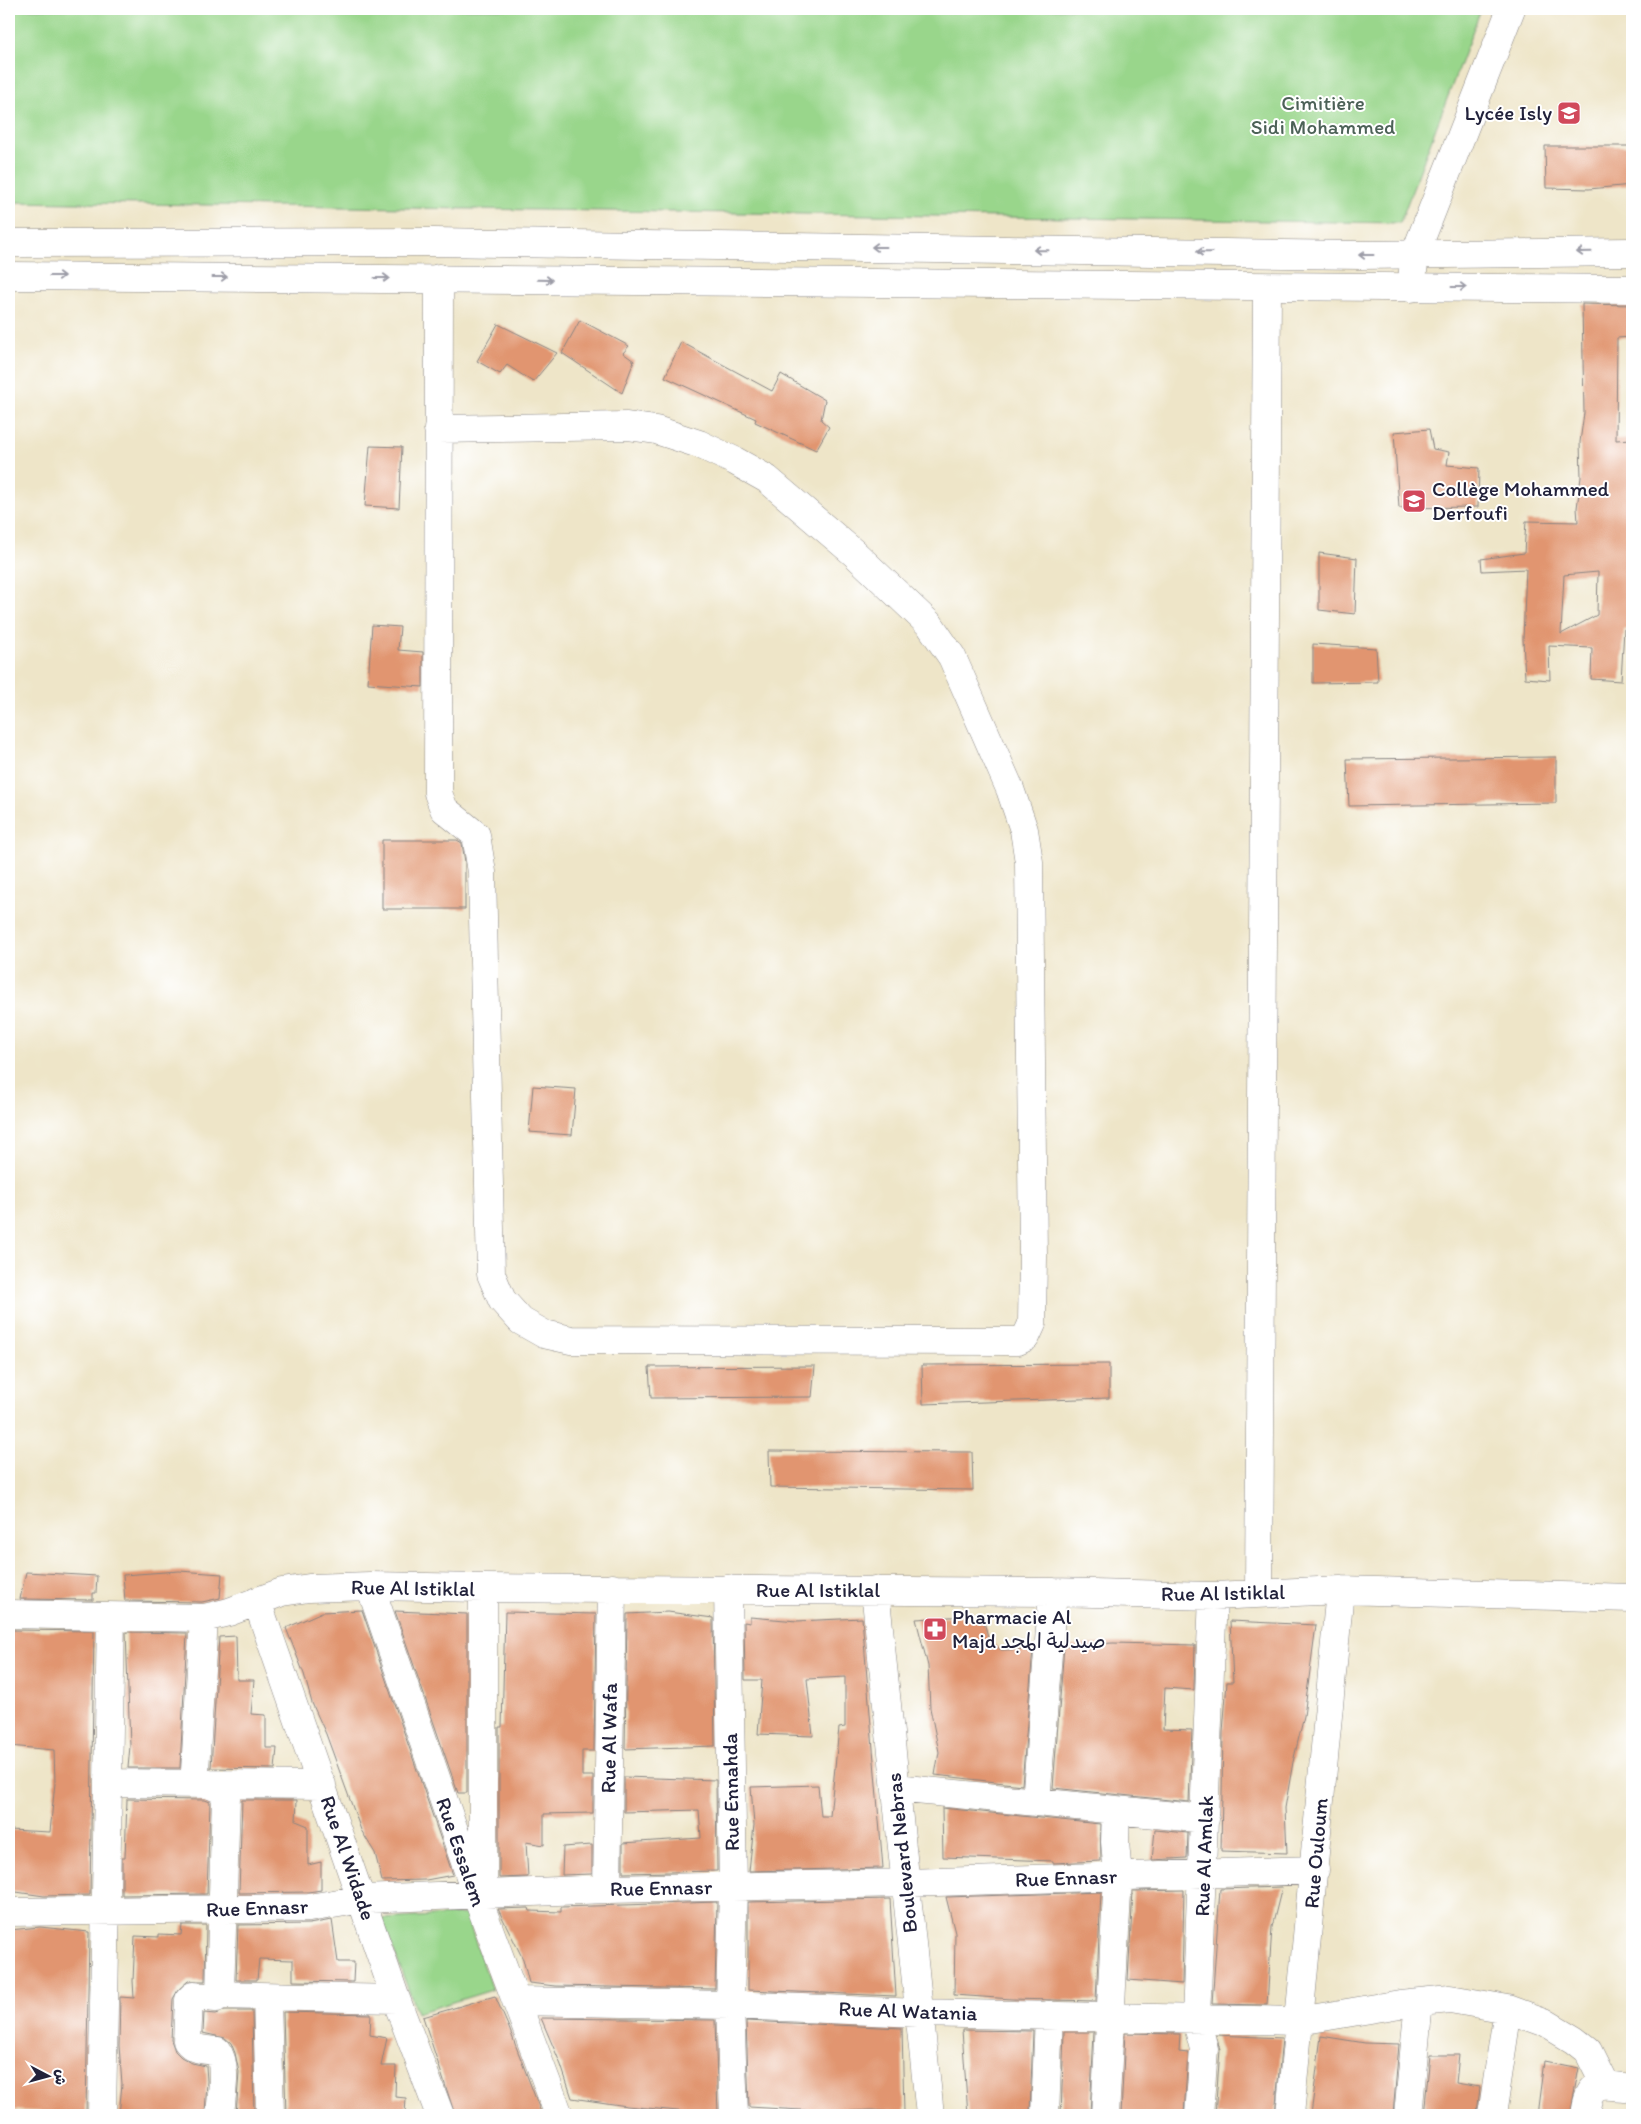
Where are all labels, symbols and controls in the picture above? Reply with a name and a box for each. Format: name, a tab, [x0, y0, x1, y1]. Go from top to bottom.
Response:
park label: Cimitière Sidi Mohammed	[1251, 90, 1395, 139]
place label: Lycée Isly	[1465, 100, 1552, 125]
school or university icon: Lycée Isly	[1556, 100, 1582, 126]
one-way arrow	[871, 242, 888, 252]
one-way arrow	[1034, 245, 1050, 254]
one-way arrow	[1196, 247, 1212, 257]
one-way arrow	[1576, 247, 1592, 257]
one-way arrow	[1359, 250, 1375, 260]
one-way arrow	[49, 271, 65, 281]
one-way arrow	[212, 272, 228, 282]
one-way arrow	[374, 273, 390, 283]
one-way arrow	[537, 275, 553, 284]
one-way arrow	[1451, 282, 1467, 292]
place label: Collège Mohammed Derfoufi	[1432, 476, 1610, 525]
school or university icon: Collège Mohammed Derfoufi	[1401, 488, 1427, 514]
street label: Rue Al Istiklal	[351, 1574, 475, 1601]
street label: Rue Al Istiklal	[756, 1577, 880, 1602]
street label: Rue Al Istiklal	[1161, 1579, 1285, 1606]
place label: Pharmacie Al Majd صيدلية المجد	[952, 1604, 1106, 1653]
pharmacy icon: Pharmacie Al Majd صيدلية المجد	[922, 1616, 948, 1642]
street label: Rue Al Wafa	[595, 1682, 622, 1794]
street label: Rue Ennahda	[717, 1733, 744, 1851]
street label: Boulevard Nebras	[881, 1772, 922, 1934]
street label: Rue Al Widade	[315, 1792, 381, 1923]
street label: Rue Essalem	[431, 1794, 492, 1910]
street label: Rue Al Amlak	[1189, 1795, 1218, 1917]
street label: Rue Ouloum	[1298, 1797, 1333, 1909]
street label: Rue Ennasr	[1014, 1863, 1118, 1892]
street label: Rue Ennasr	[610, 1874, 713, 1901]
street label: Rue Ennasr	[205, 1893, 309, 1922]
street label: Rue Al Watania	[838, 1996, 978, 2025]
north arrow	[22, 2052, 72, 2102]
text: ش	[51, 2069, 70, 2086]

